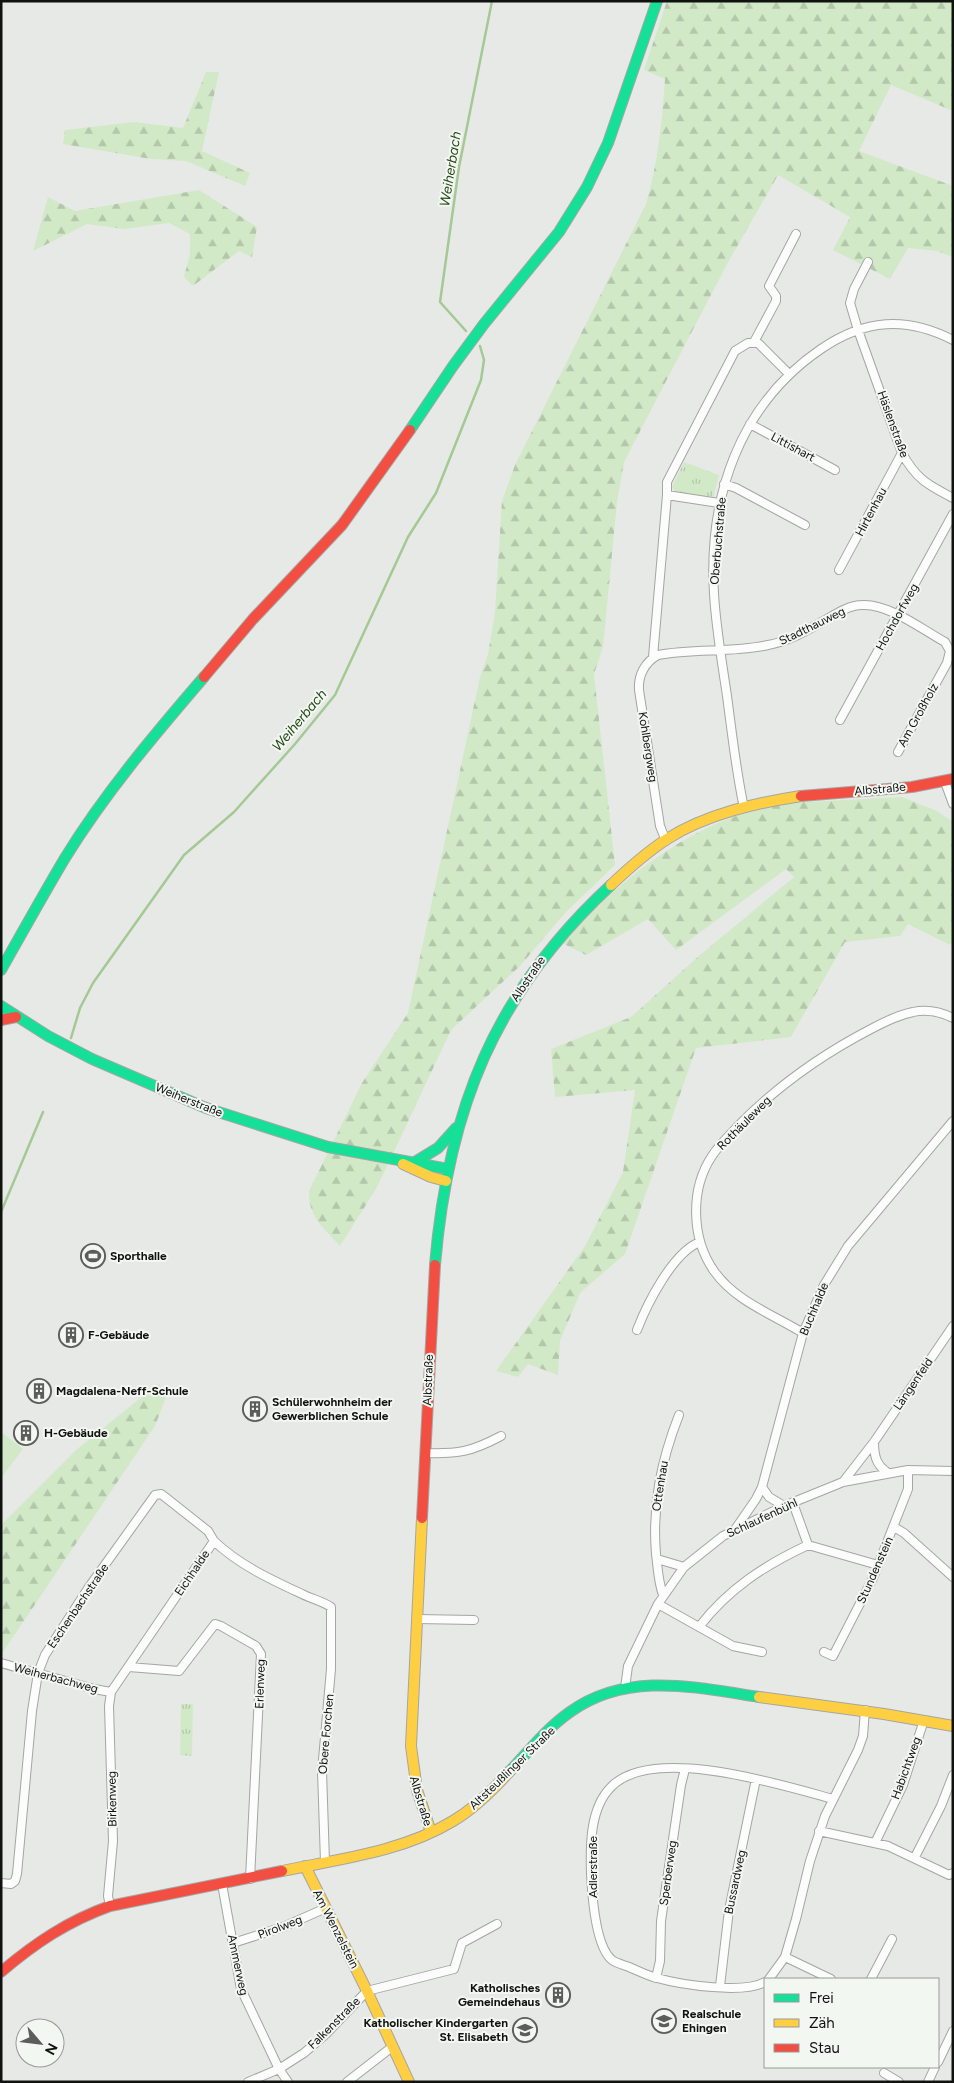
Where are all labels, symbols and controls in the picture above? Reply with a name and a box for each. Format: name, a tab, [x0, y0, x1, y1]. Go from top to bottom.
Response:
water label: Weiherbach	[436, 130, 465, 208]
street label: Häslenstraße	[874, 389, 912, 460]
street label: Littishart	[769, 430, 818, 465]
street label: Hirtenhau	[852, 485, 890, 539]
street label: Oberbuchstraße	[707, 496, 729, 585]
street label: Hochdorfweg	[873, 581, 921, 653]
street label: Stadthauweg	[777, 604, 847, 648]
street label: Am Großholz	[895, 681, 941, 749]
water label: Weiherbach	[268, 686, 330, 755]
street label: Kohlbergweg	[636, 711, 660, 783]
street label: Albstraße	[854, 780, 907, 798]
street label: Albstraße	[508, 953, 548, 1004]
street label: Weiherstraße	[153, 1080, 225, 1120]
street label: Rothäuleweg	[714, 1093, 774, 1153]
sports icon: Sporthalle	[80, 1243, 106, 1269]
place label: Sporthalle	[110, 1249, 167, 1263]
street label: Buchhalde	[797, 1280, 832, 1338]
building icon: F-Gebäude	[58, 1322, 84, 1348]
place label: F-Gebäude	[88, 1328, 150, 1342]
street label: Albstraße	[420, 1354, 436, 1406]
street label: Längenfeld	[890, 1355, 936, 1413]
building icon: Magdalena-Neff-Schule	[26, 1378, 52, 1404]
place label: Magdalena-Neff-Schule	[56, 1384, 189, 1398]
place label: Schülerwohnheim der Gewerblichen Schule	[272, 1395, 393, 1423]
building icon: Schülerwohnheim der Gewerblichen Schule	[242, 1396, 268, 1422]
building icon: H-Gebäude	[13, 1420, 39, 1446]
place label: H-Gebäude	[44, 1426, 108, 1440]
street label: Ottenhau	[649, 1460, 671, 1512]
street label: Schlaufenbühl	[724, 1495, 800, 1541]
street label: Stundenstein	[854, 1534, 896, 1606]
street label: Eichhalde	[172, 1547, 213, 1599]
street label: Eschenbachstraße	[44, 1561, 112, 1651]
street label: Erlenweg	[252, 1659, 268, 1709]
street label: Weiherbachweg	[12, 1660, 100, 1696]
street label: Obere Forchen	[316, 1693, 337, 1775]
street label: Altsteußlinger Straße	[466, 1723, 558, 1812]
street label: Habichtweg	[888, 1735, 924, 1801]
street label: Birkenweg	[105, 1771, 119, 1827]
street label: Albstraße	[407, 1774, 435, 1828]
street label: Adlerstraße	[586, 1836, 600, 1898]
street label: Sperberweg	[657, 1840, 679, 1906]
street label: Bussardweg	[721, 1849, 749, 1915]
street label: Am Wenzelstein	[310, 1887, 362, 1971]
street label: Pirolweg	[256, 1912, 304, 1942]
street label: Ammerweg	[225, 1933, 251, 1997]
legend	[764, 1978, 939, 2068]
place label: Katholisches Gemeindehaus	[458, 1981, 540, 2009]
building icon: Katholisches Gemeindehaus	[545, 1982, 571, 2008]
text: Frei	[809, 1989, 834, 2007]
street label: Falkenstraße	[305, 1994, 363, 2052]
place label: Realschule Ehingen	[682, 2007, 741, 2035]
school or university icon: Realschule Ehingen	[651, 2008, 677, 2034]
text: Zäh	[809, 2014, 835, 2032]
place label: Katholischer Kindergarten St. Elisabeth	[364, 2016, 508, 2044]
school or university icon: Katholischer Kindergarten St. Elisabeth	[512, 2017, 538, 2043]
north arrow	[15, 2018, 65, 2068]
text: Stau	[809, 2039, 840, 2057]
text: N	[41, 2040, 61, 2058]

